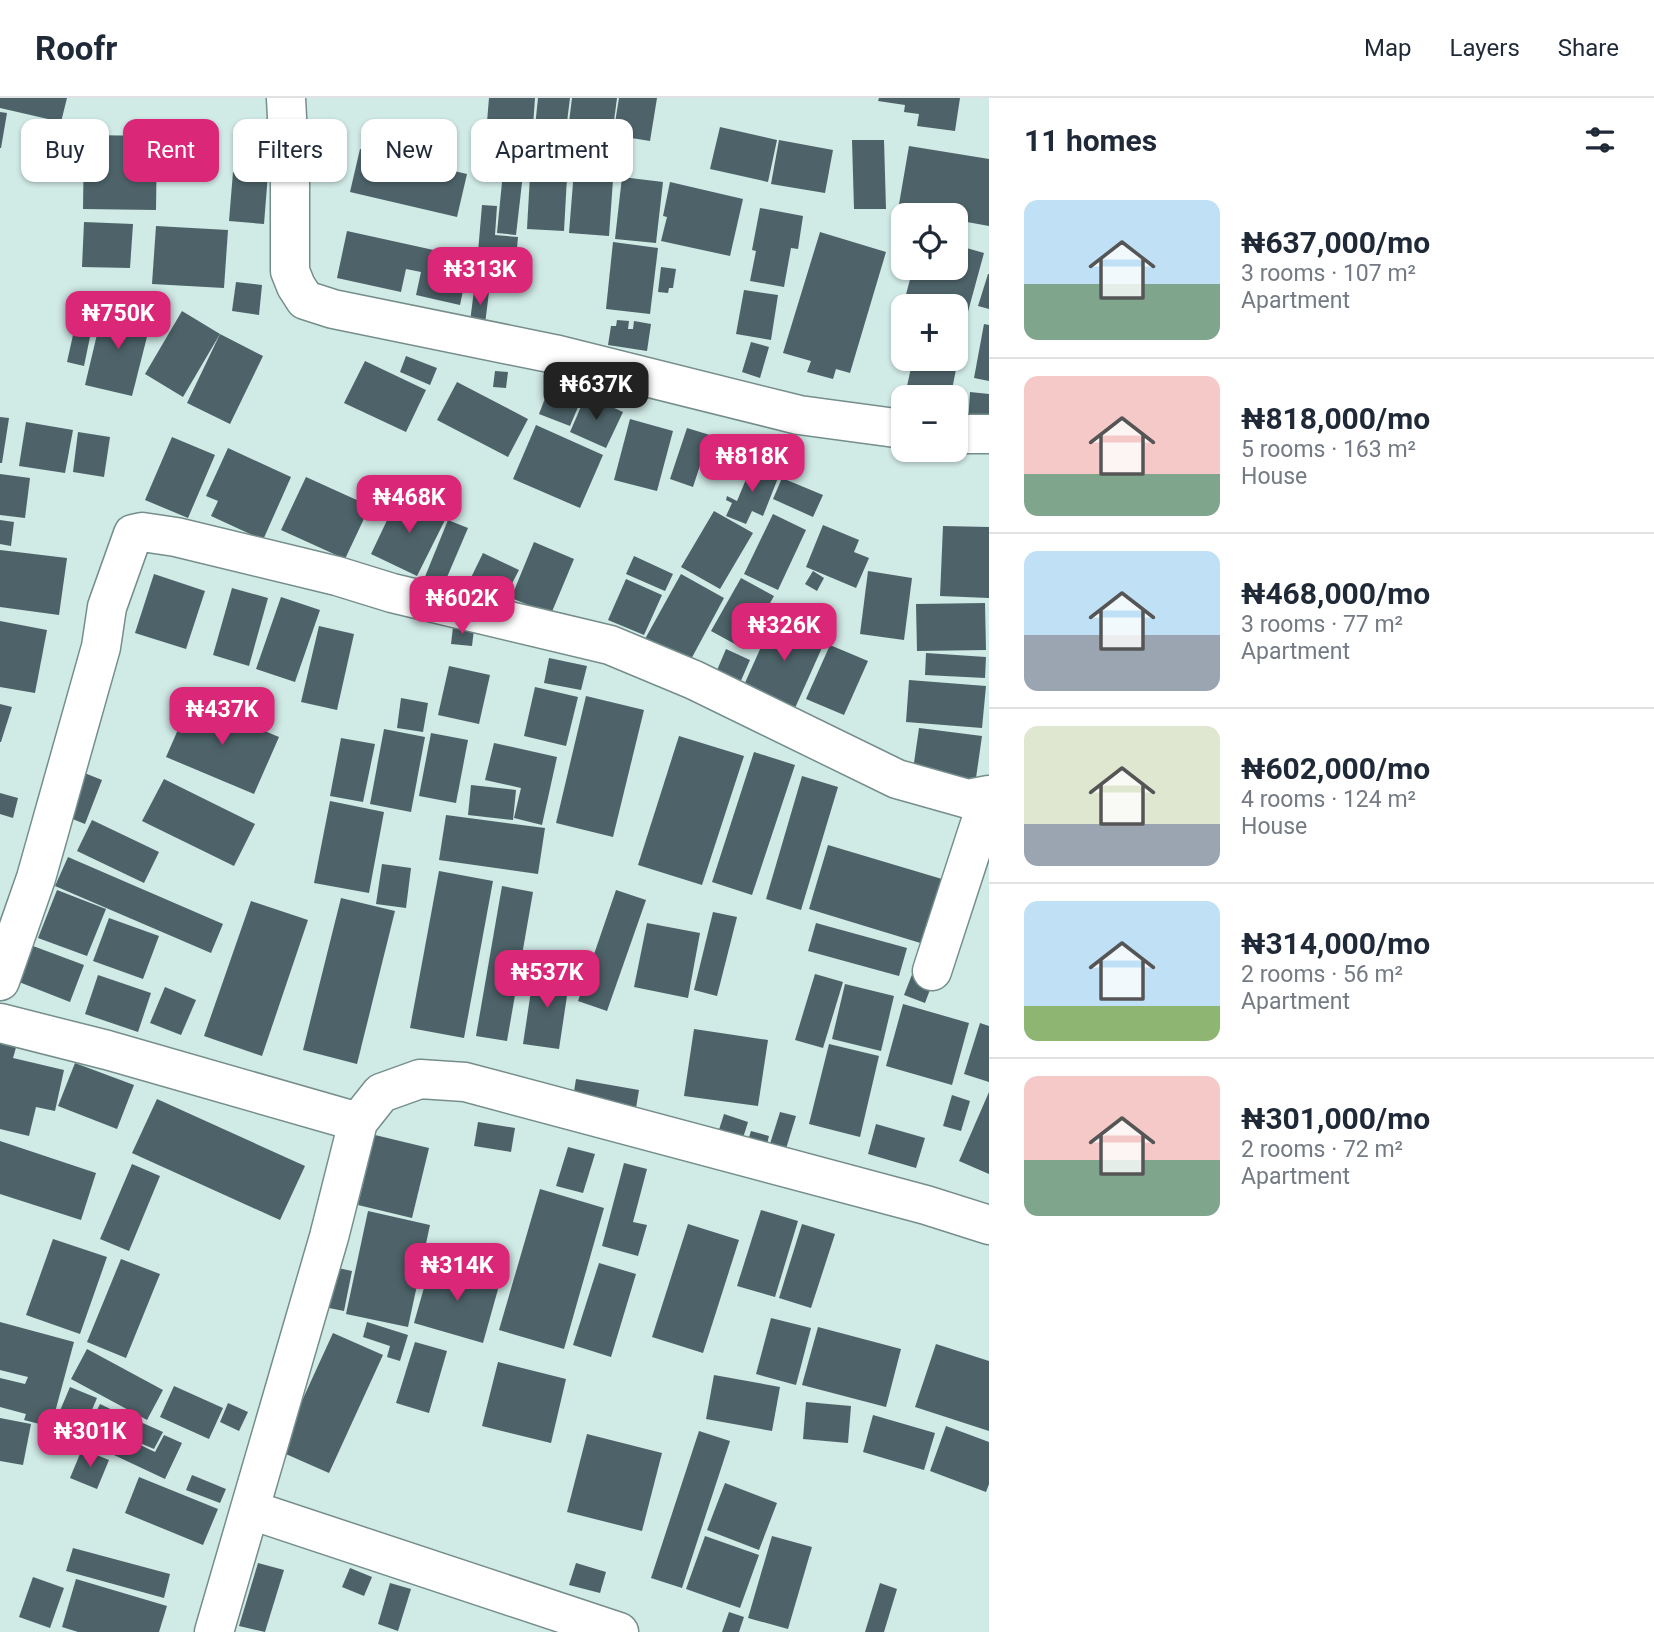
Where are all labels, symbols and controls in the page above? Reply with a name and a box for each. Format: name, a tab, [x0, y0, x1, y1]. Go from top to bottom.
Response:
text: Roofr	[35, 29, 117, 68]
text: Map	[1364, 34, 1412, 62]
text: Layers	[1450, 34, 1520, 62]
text: Share	[1558, 34, 1619, 62]
chip: Buy	[21, 119, 109, 182]
chip: Rent	[123, 119, 219, 182]
chip: Filters	[233, 119, 347, 182]
chip: New	[361, 119, 457, 182]
chip: Apartment	[471, 119, 633, 182]
icon: filters	[1581, 121, 1619, 159]
text: 11 homes	[1024, 123, 1157, 158]
map controls	[891, 203, 968, 462]
button: locate	[891, 203, 968, 280]
text: ₦637,000/mo	[1241, 225, 1430, 260]
icon: home	[1080, 228, 1164, 312]
pin: ₦313K	[431, 248, 529, 307]
text: ₦313K	[444, 256, 516, 283]
text: 3 rooms · 107 m²	[1241, 260, 1416, 287]
text: Apartment	[1241, 287, 1350, 314]
pin: ₦750K	[69, 292, 167, 351]
button: +	[891, 294, 968, 371]
text: ₦750K	[82, 300, 154, 327]
pin: ₦637K	[547, 362, 645, 422]
text: ₦637K	[560, 371, 632, 398]
button: −	[891, 385, 968, 462]
text: ₦818,000/mo	[1241, 401, 1430, 436]
icon: home	[1080, 404, 1164, 488]
pin: ₦818K	[703, 434, 801, 494]
text: 5 rooms · 163 m²	[1241, 436, 1416, 463]
text: ₦818K	[716, 443, 788, 470]
text: House	[1241, 463, 1307, 490]
pin: ₦468K	[360, 476, 458, 535]
text: ₦468K	[373, 484, 445, 511]
pin: ₦602K	[413, 576, 511, 636]
text: ₦468,000/mo	[1241, 576, 1430, 611]
icon: home	[1080, 579, 1164, 663]
text: ₦602K	[426, 585, 498, 612]
pin: ₦326K	[735, 603, 833, 663]
text: 3 rooms · 77 m²	[1241, 611, 1403, 638]
text: ₦326K	[748, 612, 820, 639]
text: Apartment	[1241, 638, 1350, 665]
pin: ₦437K	[173, 688, 271, 747]
text: ₦437K	[186, 696, 258, 723]
text: ₦602,000/mo	[1241, 751, 1430, 786]
icon: home	[1080, 754, 1164, 838]
text: 4 rooms · 124 m²	[1241, 786, 1416, 813]
text: House	[1241, 813, 1307, 840]
text: ₦314,000/mo	[1241, 926, 1430, 961]
icon: home	[1080, 929, 1164, 1013]
pin: ₦537K	[498, 950, 596, 1010]
text: ₦537K	[511, 959, 583, 986]
text: 2 rooms · 56 m²	[1241, 961, 1403, 988]
text: Apartment	[1241, 988, 1350, 1015]
text: ₦301,000/mo	[1241, 1101, 1430, 1136]
icon: home	[1080, 1104, 1164, 1188]
text: 2 rooms · 72 m²	[1241, 1136, 1403, 1163]
text: Apartment	[1241, 1163, 1350, 1190]
pin: ₦314K	[408, 1244, 506, 1303]
text: ₦314K	[421, 1252, 493, 1279]
pin: ₦301K	[41, 1410, 139, 1469]
text: ₦301K	[54, 1418, 126, 1445]

